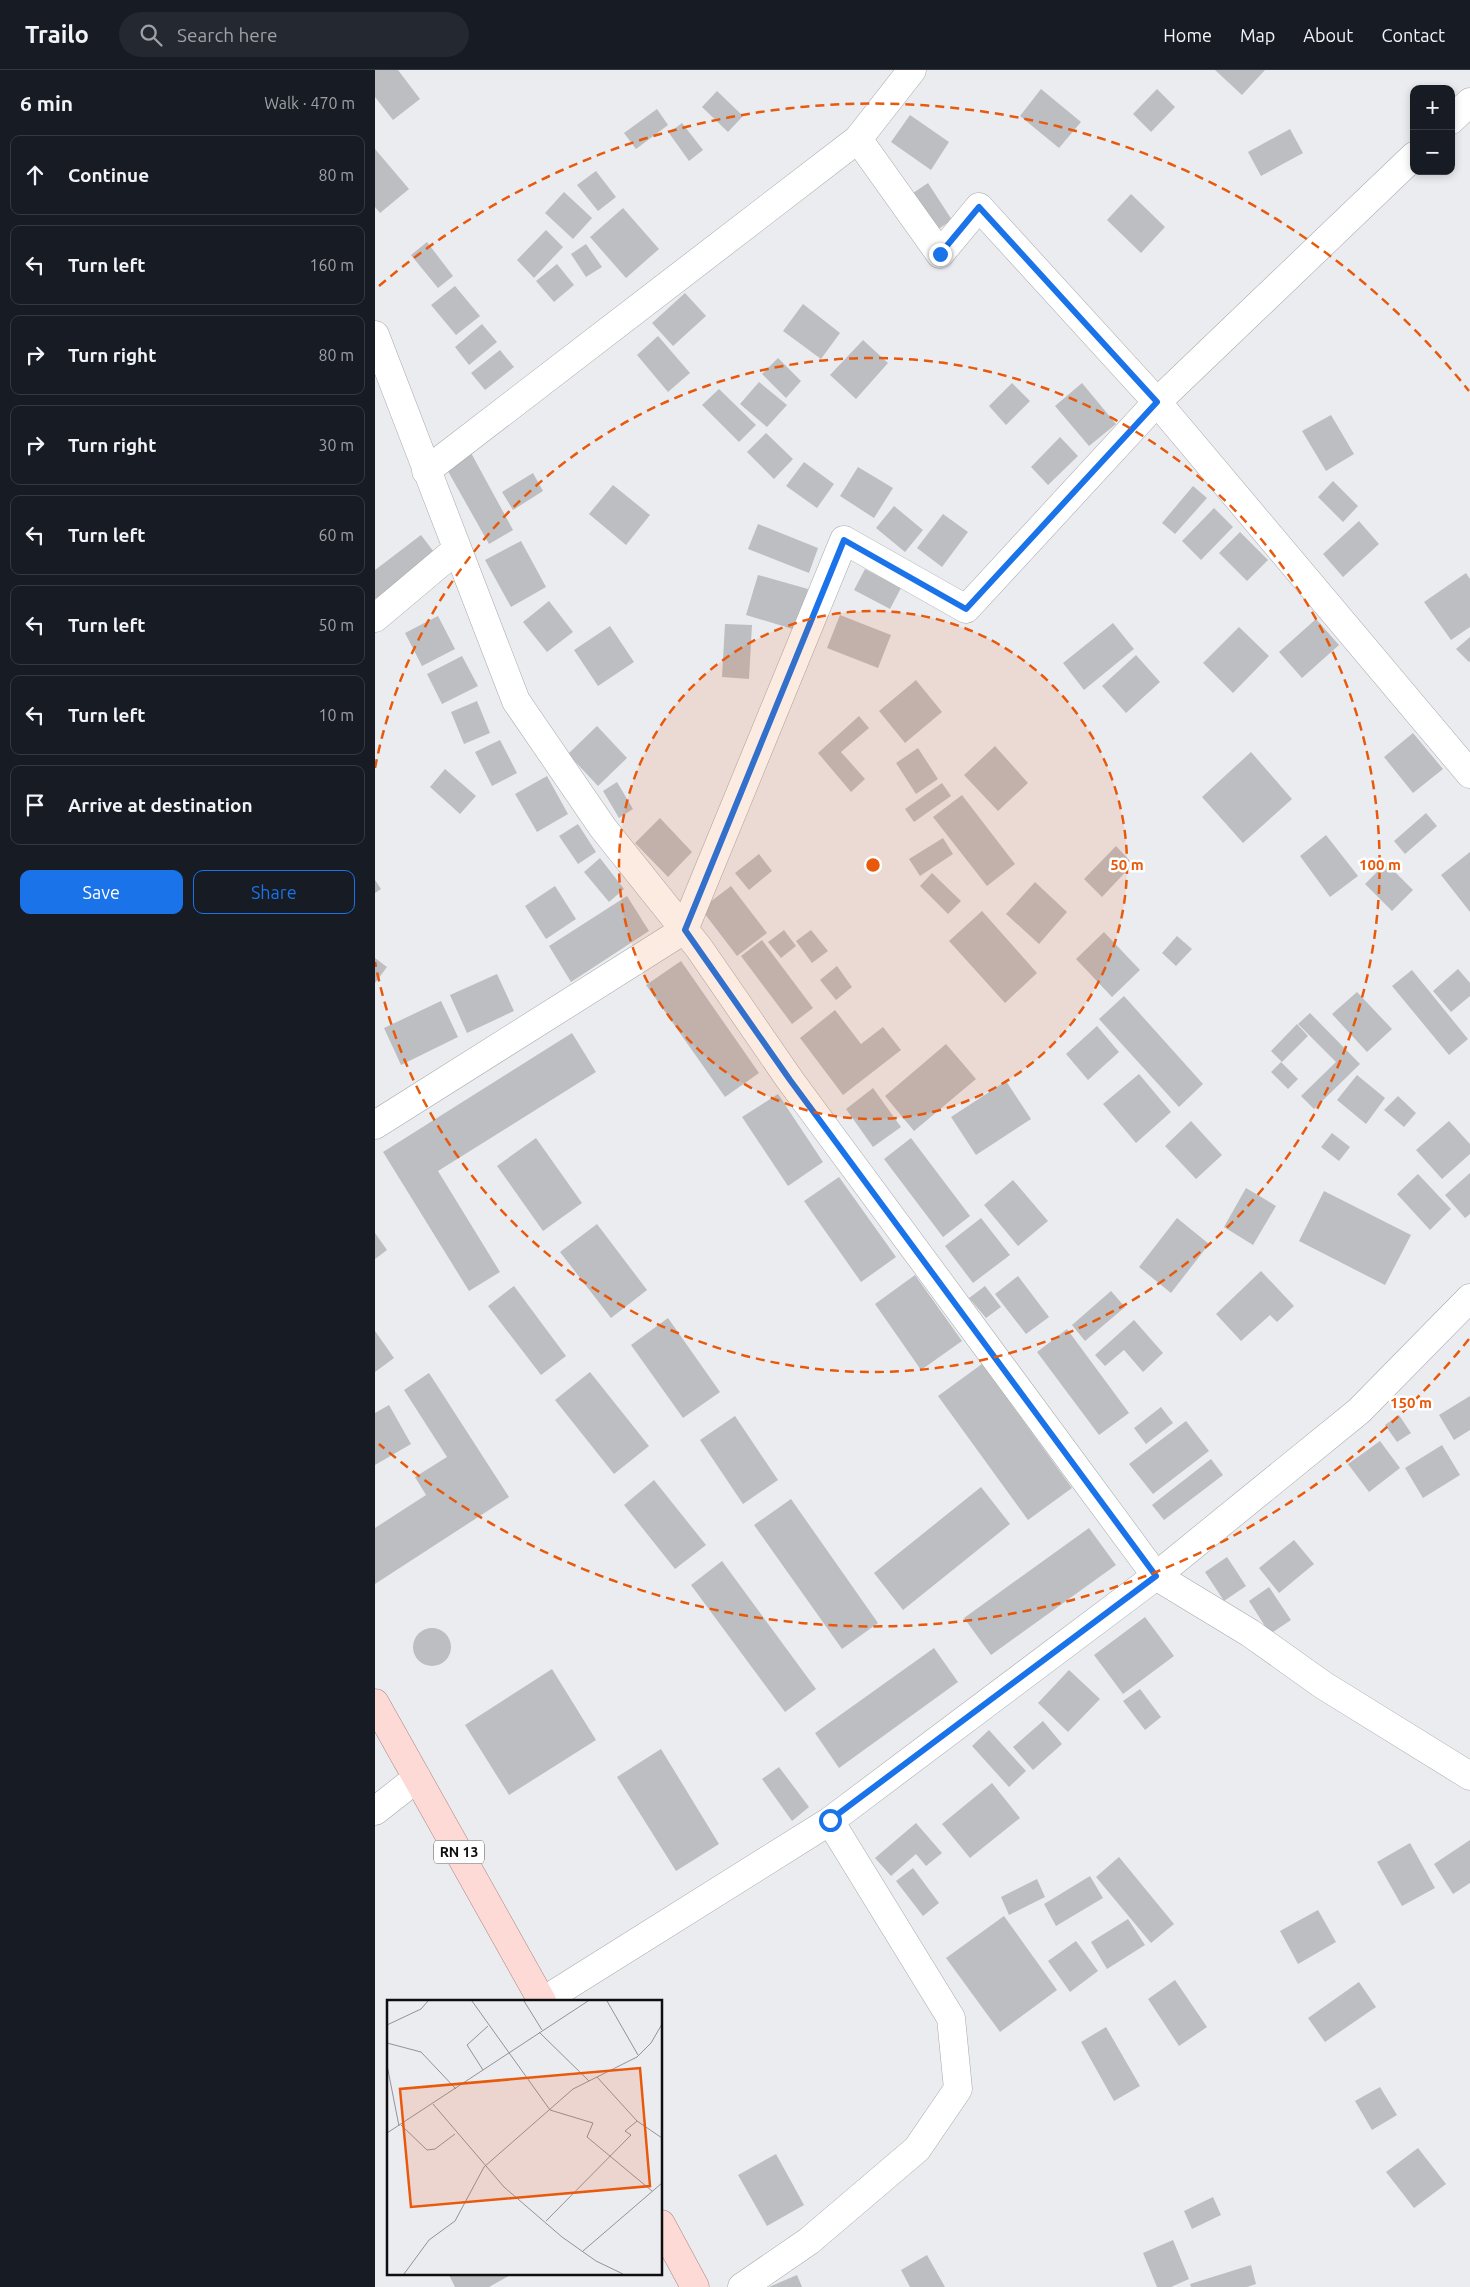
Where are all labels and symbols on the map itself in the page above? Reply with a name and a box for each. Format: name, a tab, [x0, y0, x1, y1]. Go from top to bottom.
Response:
route end	[929, 243, 952, 266]
centre of rings	[864, 856, 882, 874]
text: 50 m	[1110, 856, 1144, 873]
text: 100 m	[1359, 856, 1401, 873]
text: 150 m	[1390, 1394, 1432, 1411]
route start	[819, 1809, 842, 1832]
road number: RN 13	[434, 1840, 484, 1864]
inset map	[387, 2000, 663, 2274]

